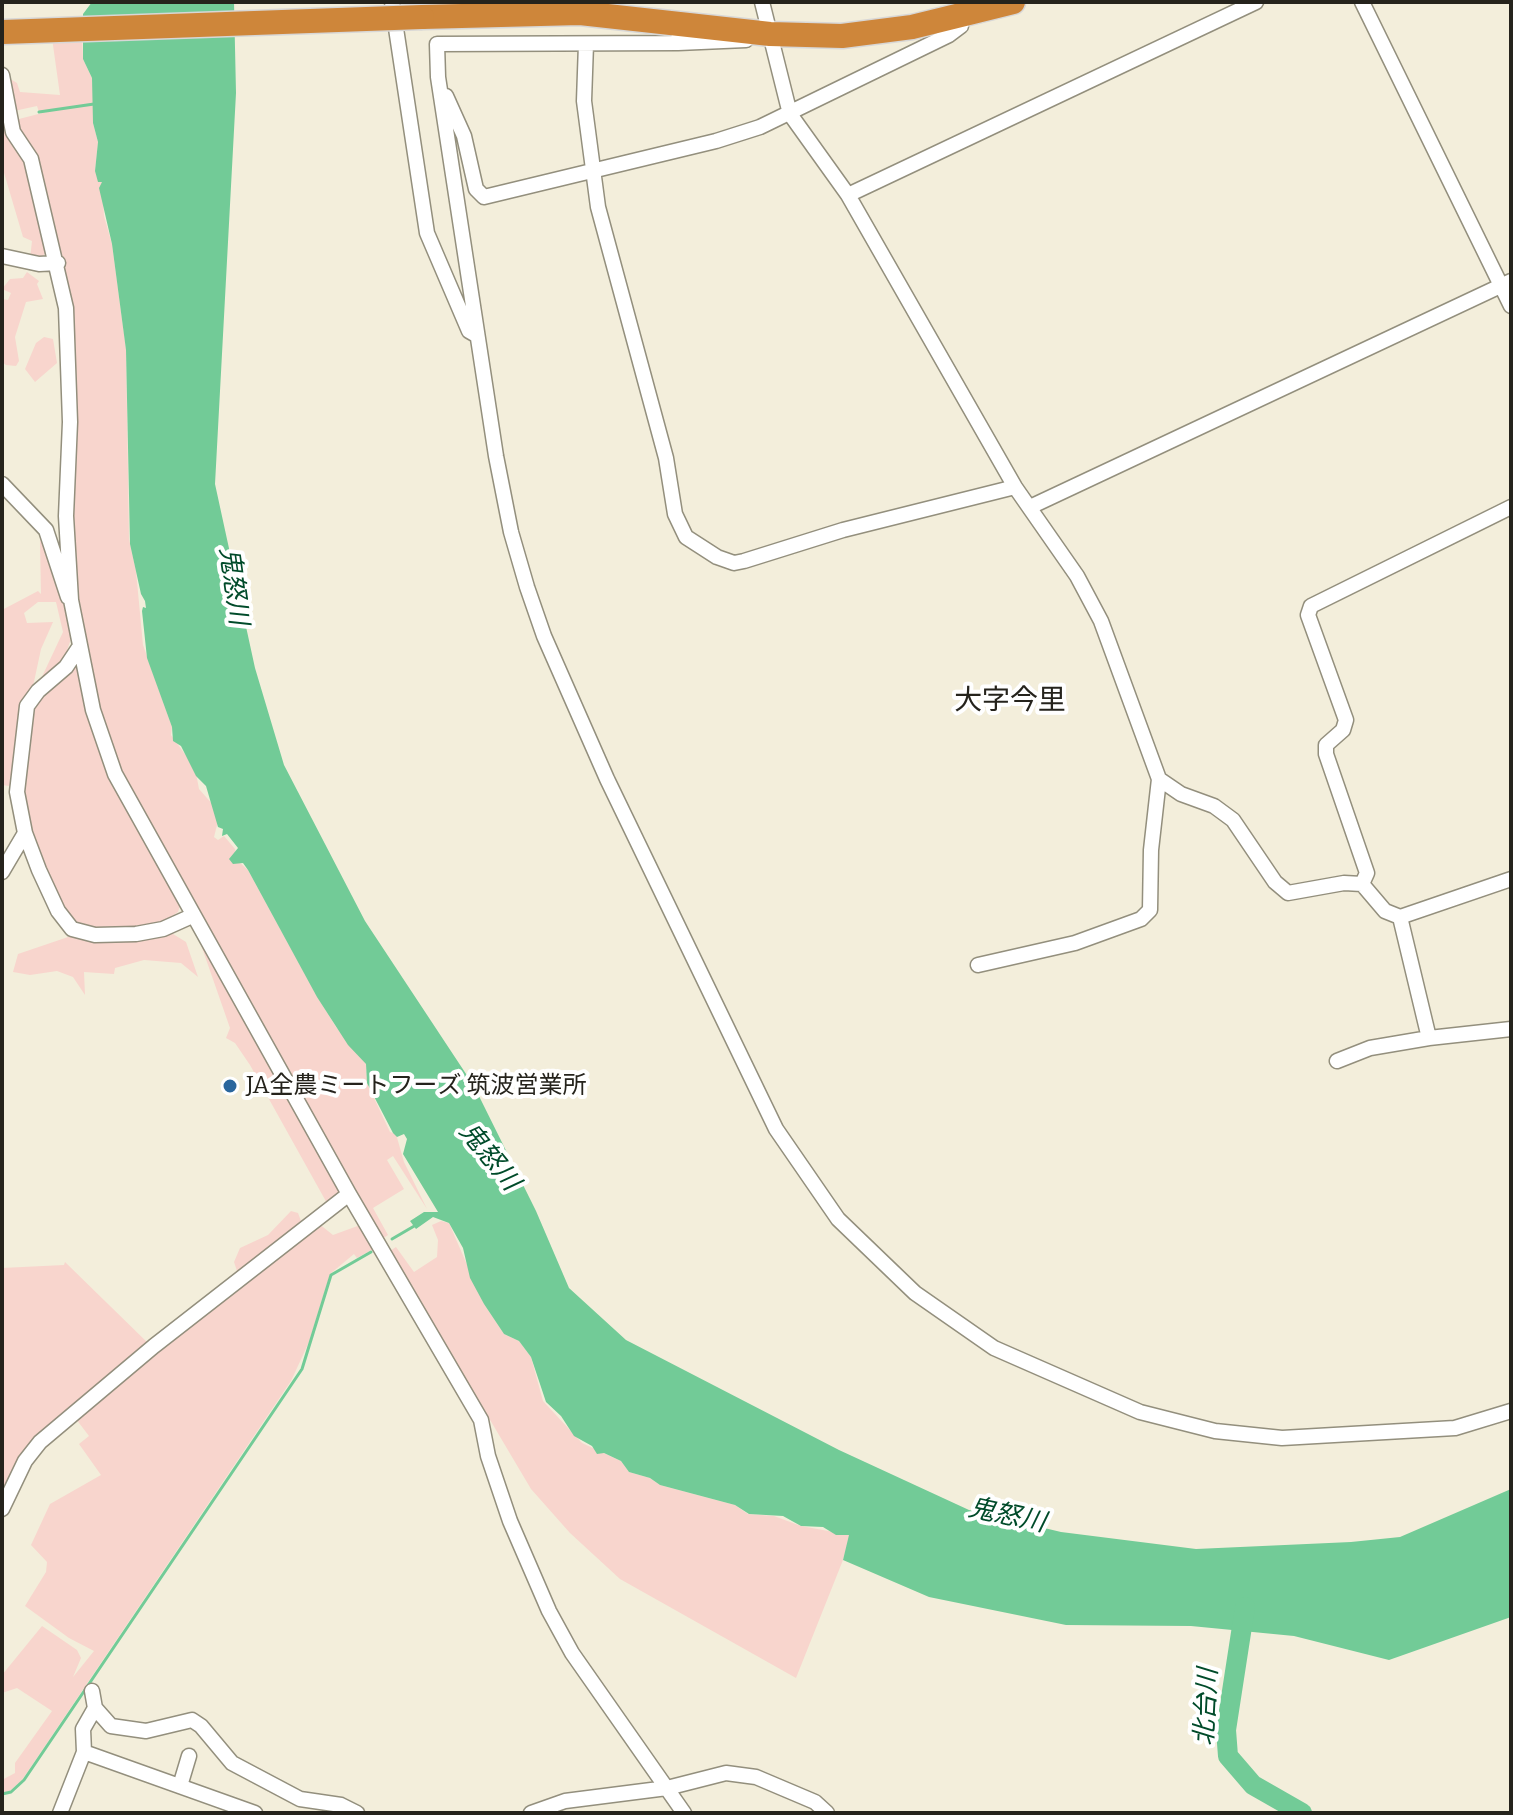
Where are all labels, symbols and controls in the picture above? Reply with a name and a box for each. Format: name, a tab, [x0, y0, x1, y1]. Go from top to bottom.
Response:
water label: 鬼怒川	[212, 545, 254, 627]
district label: 大字今里	[954, 684, 1066, 718]
place label: JA全農ミートフーズ 筑波営業所	[246, 1072, 586, 1100]
marker: JA全農ミートフーズ 筑波営業所	[221, 1077, 239, 1095]
water label: 鬼怒川	[452, 1117, 526, 1197]
water label: 鬼怒川	[966, 1493, 1048, 1539]
water label: 北台川	[1189, 1667, 1225, 1747]

